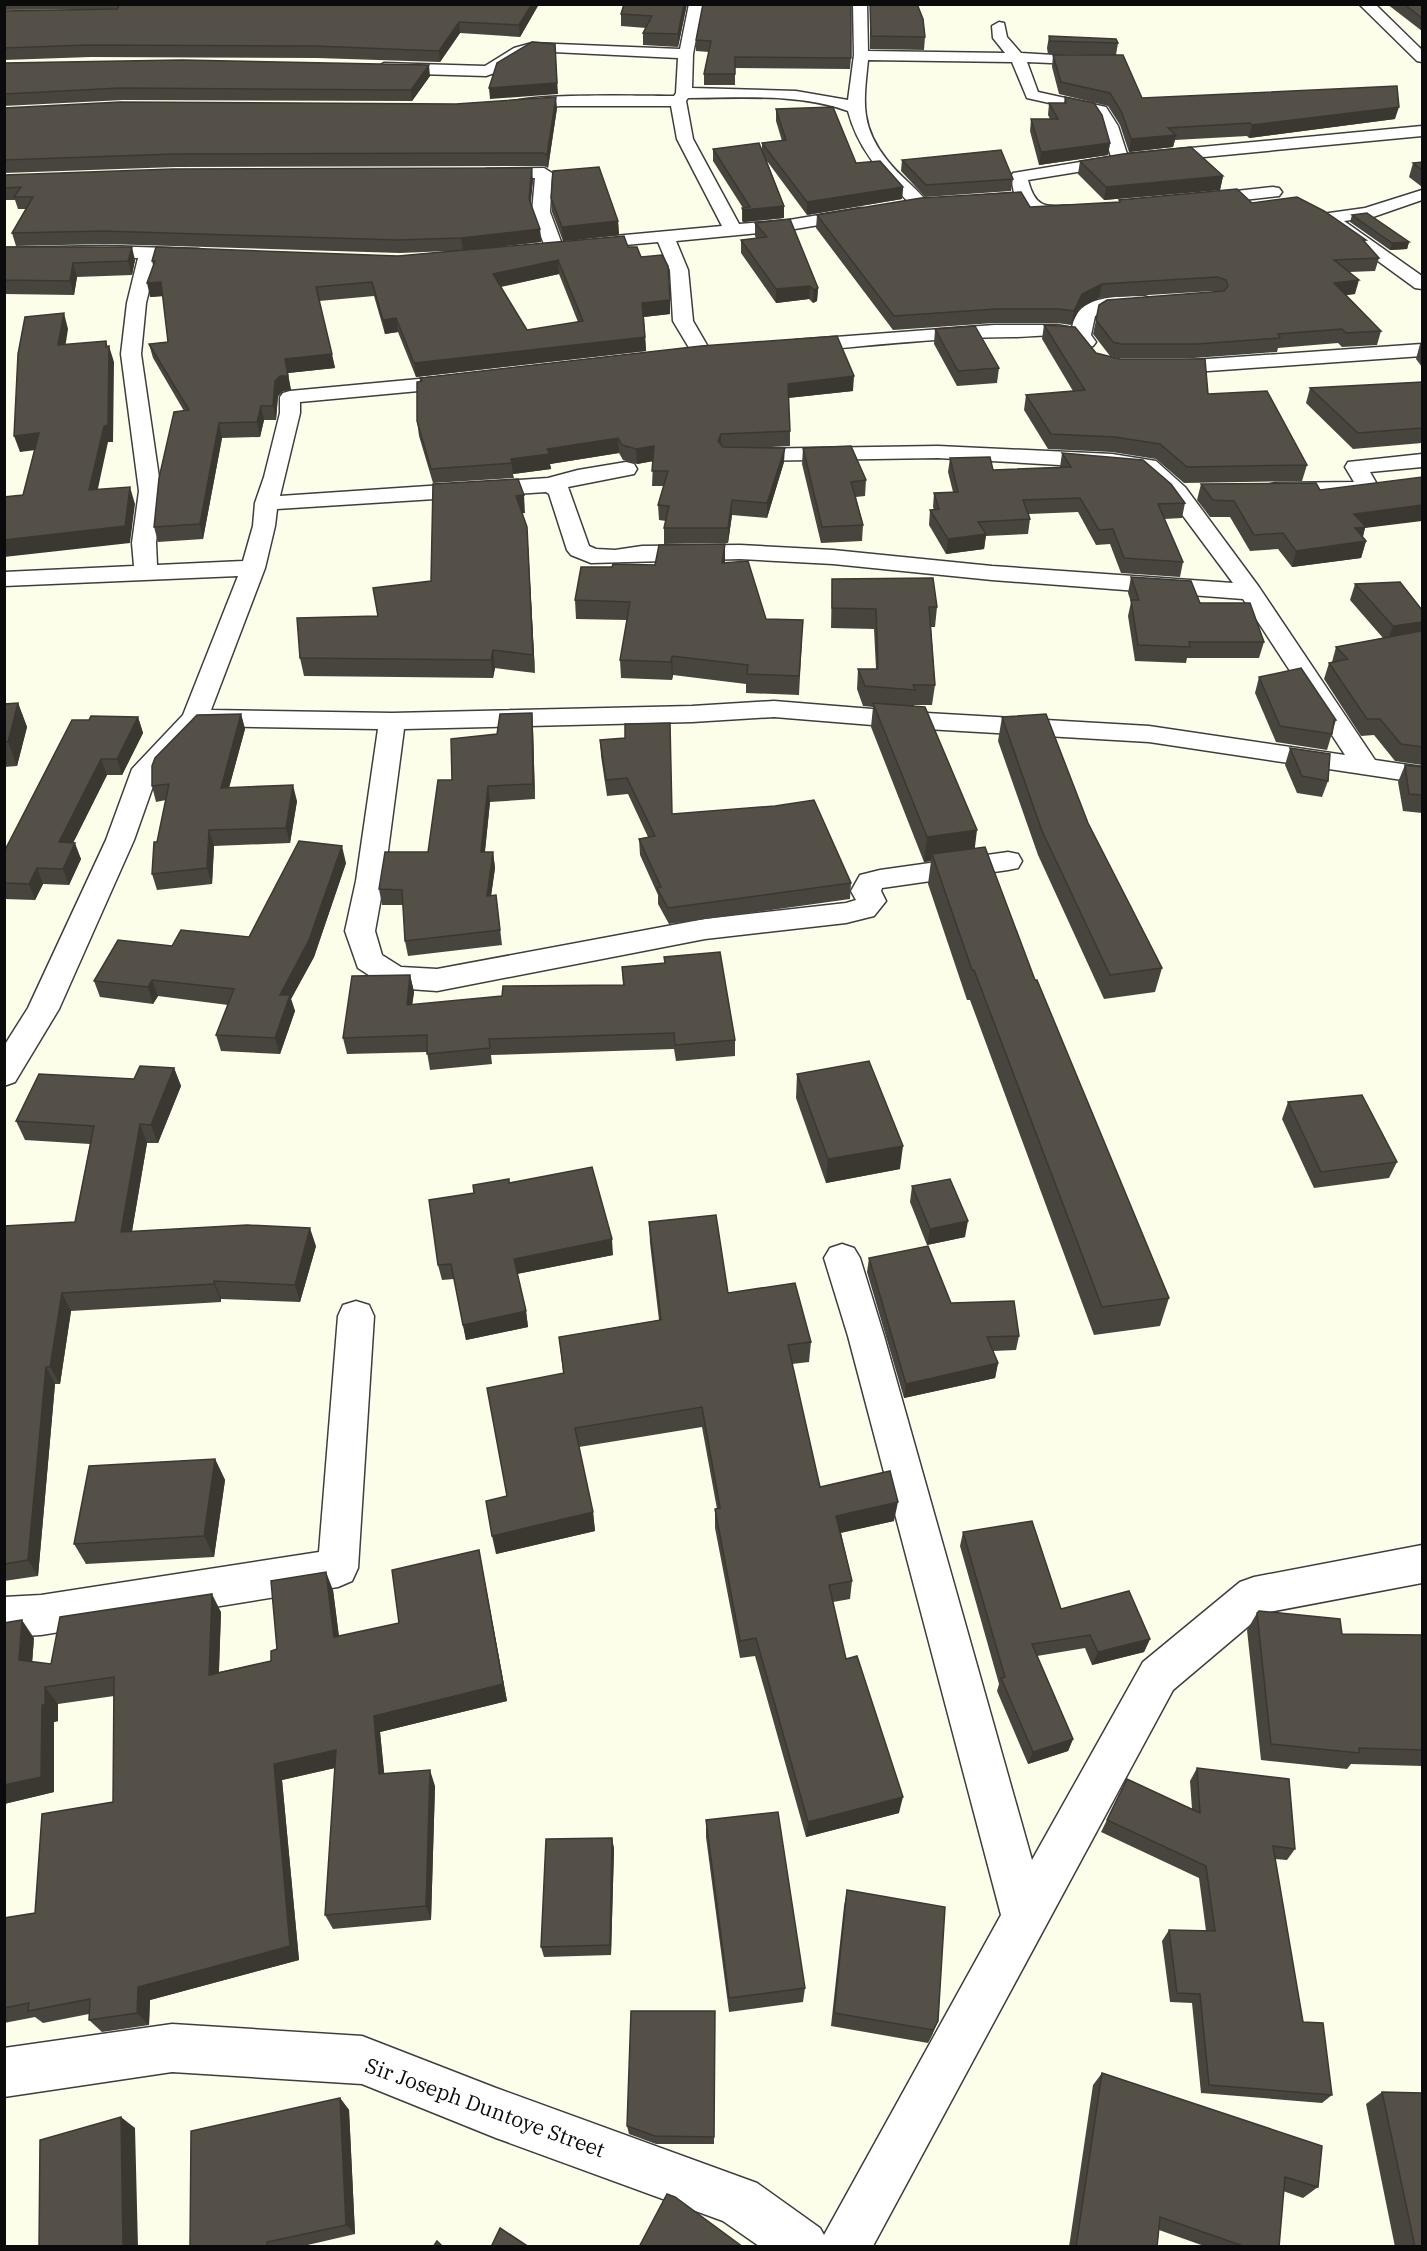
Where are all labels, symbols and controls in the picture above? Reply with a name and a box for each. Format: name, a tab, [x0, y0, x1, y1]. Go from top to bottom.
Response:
street label: Sir Joseph Duntoye Street	[362, 2051, 609, 2164]

